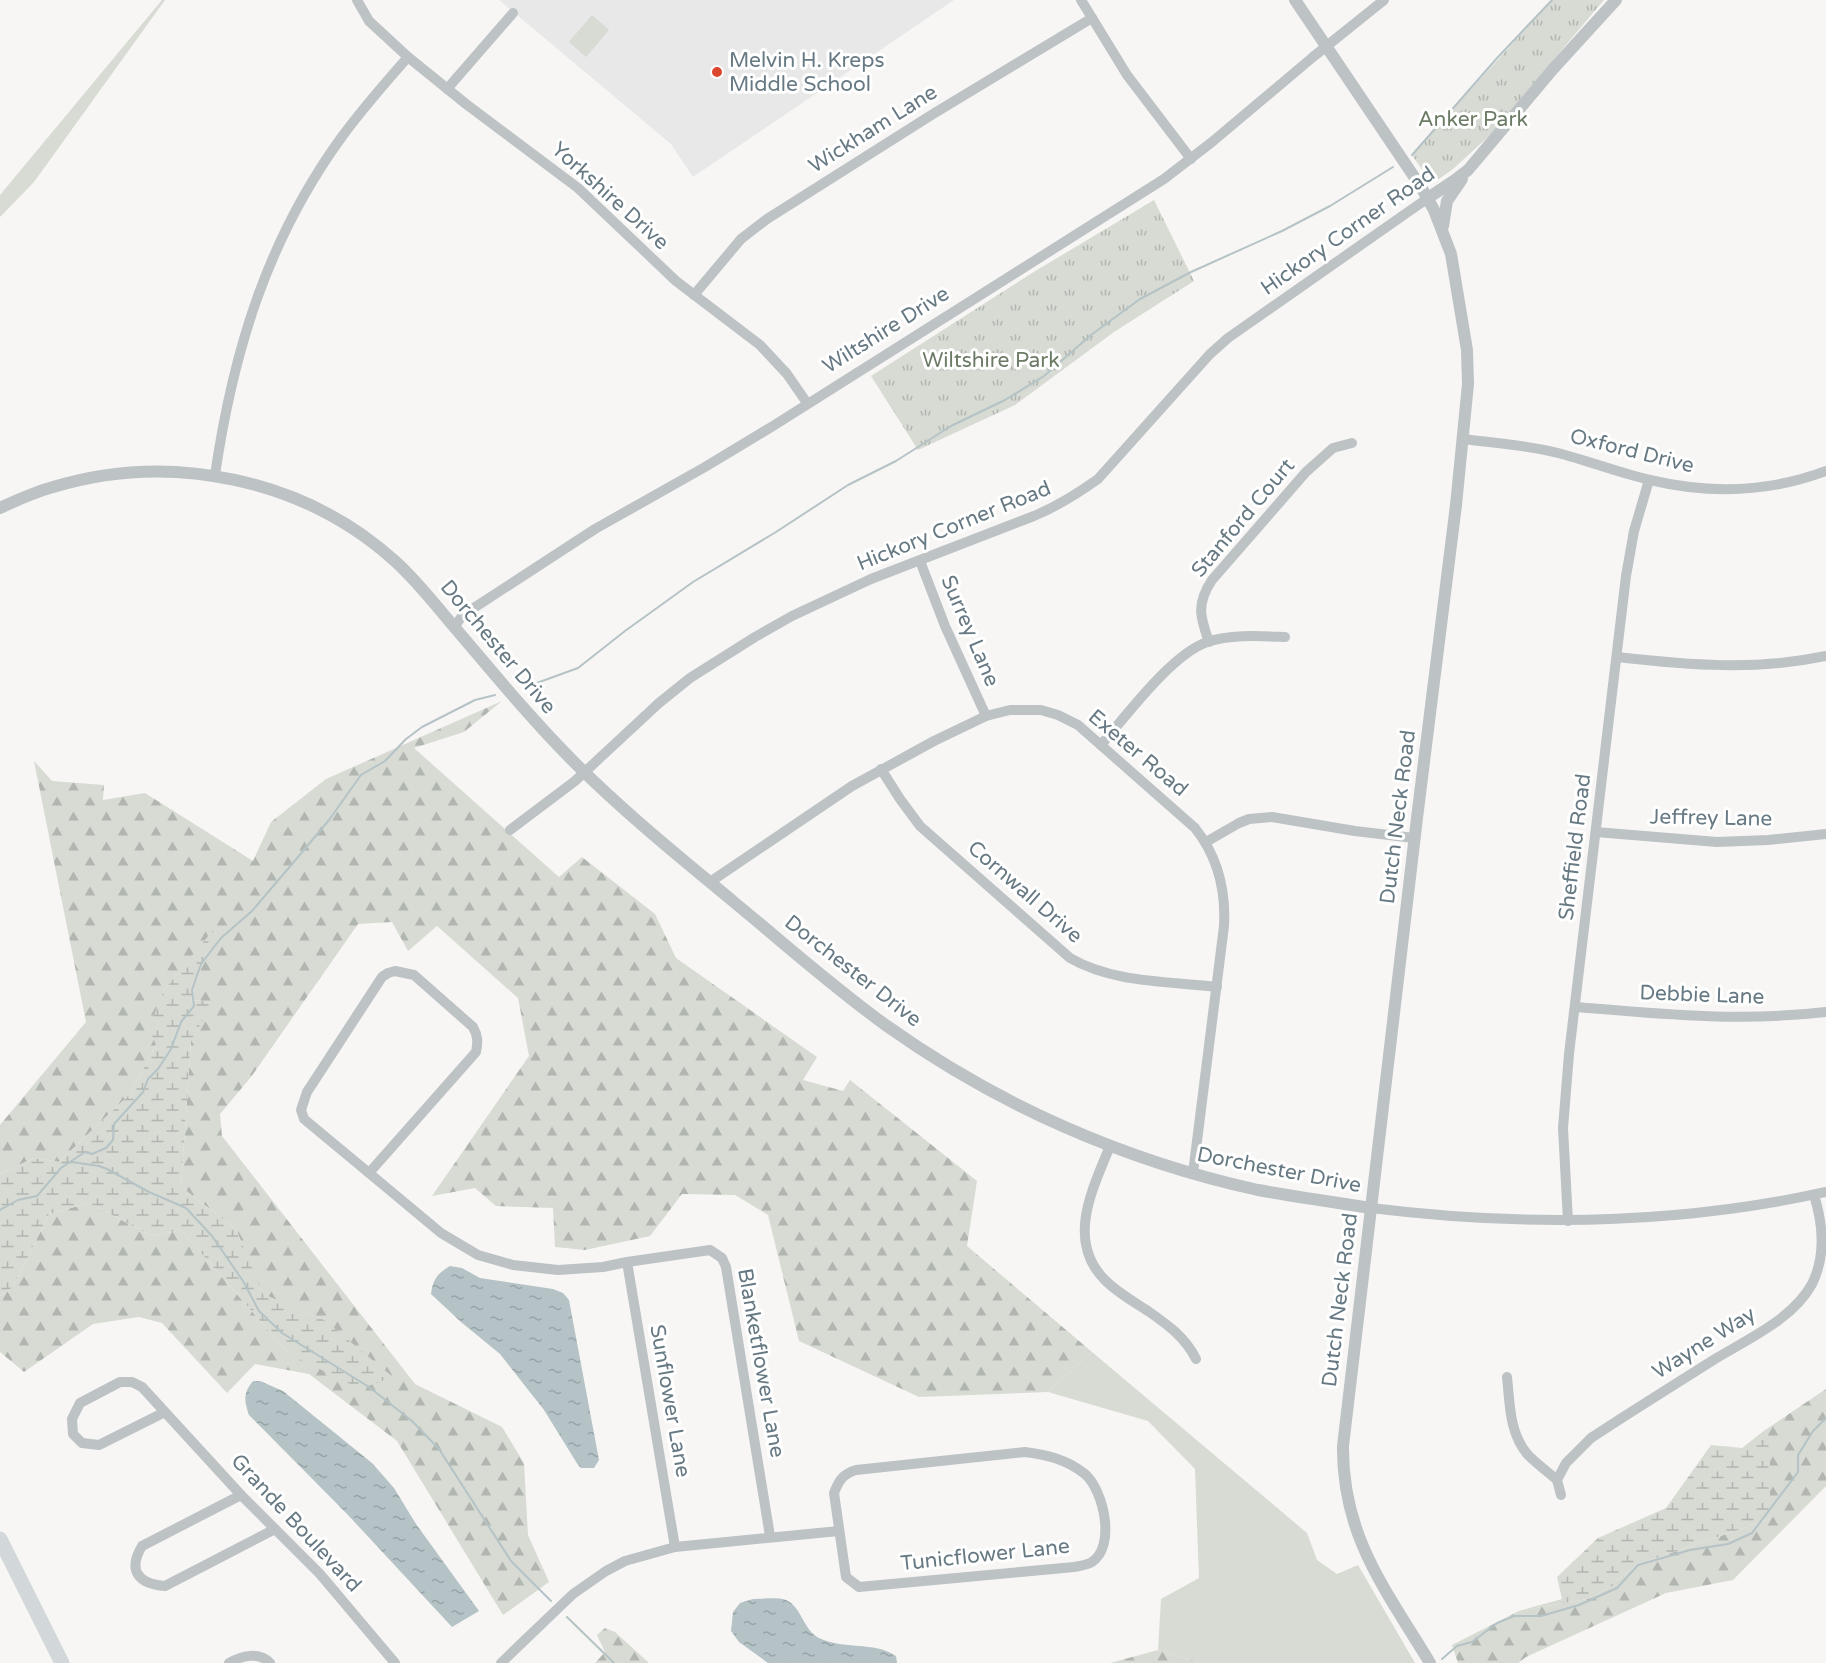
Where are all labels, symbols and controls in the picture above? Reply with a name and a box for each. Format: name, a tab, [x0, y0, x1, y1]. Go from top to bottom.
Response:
place label: Melvin H. Kreps Middle School	[729, 48, 885, 97]
marker: Melvin H. Kreps Middle School	[710, 65, 724, 79]
street label: Wickham Lane	[804, 79, 942, 178]
park label: Anker Park	[1418, 107, 1528, 132]
street label: Yorkshire Drive	[546, 137, 674, 255]
street label: Hickory Corner Road	[1256, 161, 1440, 301]
street label: Wiltshire Drive	[818, 281, 954, 379]
park label: Wiltshire Park	[922, 348, 1060, 373]
street label: Oxford Drive	[1567, 424, 1697, 479]
street label: Stanford Court	[1186, 454, 1300, 582]
street label: Hickory Corner Road	[853, 476, 1055, 576]
street label: Surrey Lane	[935, 572, 1005, 690]
street label: Dorchester Drive	[435, 575, 561, 719]
street label: Exeter Road	[1083, 704, 1193, 802]
street label: Dutch Neck Road	[1375, 729, 1421, 905]
street label: Sheffield Road	[1554, 772, 1596, 922]
street label: Jeffrey Lane	[1649, 804, 1773, 832]
street label: Cornwall Drive	[963, 835, 1087, 949]
street label: Dorchester Drive	[780, 910, 926, 1032]
street label: Debbie Lane	[1639, 980, 1765, 1010]
street label: Dorchester Drive	[1195, 1142, 1363, 1198]
street label: Dutch Neck Road	[1317, 1212, 1363, 1388]
street label: Blanketflower Lane	[732, 1266, 790, 1460]
street label: Wayne Way	[1648, 1301, 1760, 1385]
street label: Sunflower Lane	[644, 1323, 696, 1479]
street label: Grande Boulevard	[225, 1449, 367, 1597]
street label: Tunicflower Lane	[899, 1534, 1071, 1576]

